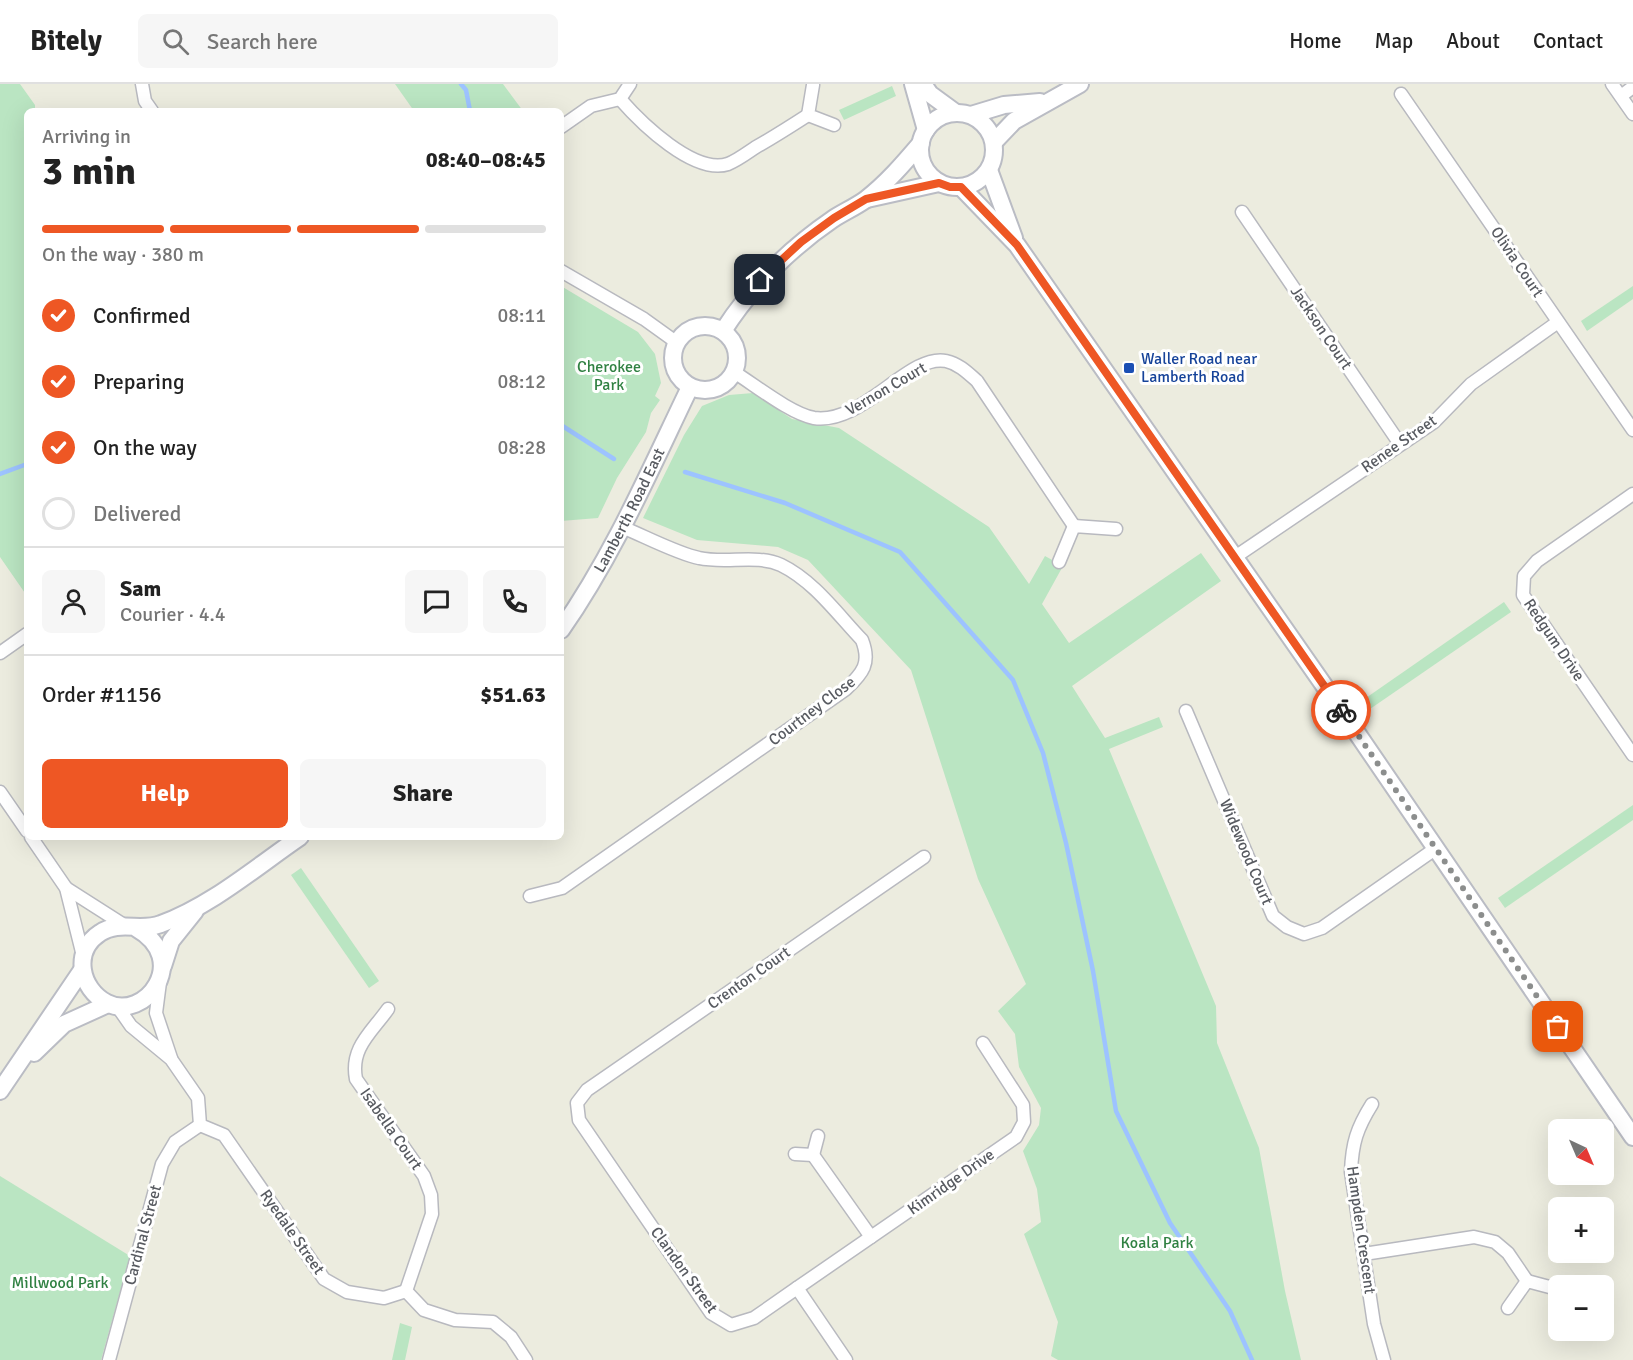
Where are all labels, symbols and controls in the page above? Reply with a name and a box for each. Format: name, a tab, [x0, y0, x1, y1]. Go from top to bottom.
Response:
search box	[138, 14, 558, 68]
text: Bitely	[30, 24, 102, 58]
icon: search	[159, 25, 192, 58]
text: Search here	[207, 28, 318, 55]
text: Home	[1289, 28, 1342, 54]
text: Map	[1375, 28, 1413, 54]
text: About	[1446, 28, 1500, 54]
text: Contact	[1533, 28, 1603, 54]
text: Arriving in	[42, 124, 131, 149]
text: 08:40–08:45	[426, 146, 546, 173]
text: 3 min	[42, 147, 136, 195]
street label: Olivia Court	[1486, 223, 1548, 301]
text: On the way · 380 m	[42, 242, 204, 267]
pin	[734, 254, 785, 305]
icon: home	[743, 263, 776, 296]
street label: Jackson Court	[1286, 282, 1356, 374]
icon: check	[42, 299, 75, 332]
text: Confirmed	[93, 302, 191, 329]
text: 08:11	[497, 303, 546, 328]
place label: Waller Road near Lamberth Road	[1141, 349, 1257, 387]
park label: Cherokee Park	[577, 357, 641, 395]
street label: Vernon Court	[842, 358, 930, 420]
marker: Waller Road near Lamberth Road	[1122, 361, 1136, 375]
icon: check	[42, 365, 75, 398]
text: Preparing	[93, 368, 185, 395]
text: 08:12	[497, 369, 546, 394]
street label: Renee Street	[1357, 411, 1441, 477]
icon: check	[42, 431, 75, 464]
text: On the way	[93, 434, 197, 461]
text: 08:28	[497, 435, 546, 460]
street label: Lamberth Road East	[589, 445, 670, 576]
text: Delivered	[93, 500, 181, 527]
button: person	[42, 570, 105, 633]
button: chat	[405, 570, 468, 633]
button: phone	[483, 570, 546, 633]
text: Sam	[120, 575, 161, 602]
street label: Redgum Drive	[1519, 595, 1589, 685]
text: Courier · 4.4	[120, 602, 226, 627]
street label: Courtney Close	[765, 672, 859, 750]
courier	[1311, 680, 1371, 740]
text: Order #1156	[42, 681, 162, 708]
text: $51.63	[480, 681, 546, 708]
icon: bike	[1325, 694, 1358, 727]
button: Help	[42, 759, 288, 828]
button: Share	[300, 759, 546, 828]
street label: Widewood Court	[1215, 796, 1277, 908]
street label: Crenton Court	[704, 942, 795, 1014]
pin	[1532, 1001, 1583, 1052]
icon: bag	[1541, 1010, 1574, 1043]
street label: Isabella Court	[355, 1084, 427, 1174]
north arrow	[1548, 1119, 1614, 1185]
map controls	[1548, 1119, 1614, 1341]
street label: Kimridge Drive	[904, 1145, 998, 1219]
street label: Hampden Crescent	[1342, 1165, 1380, 1296]
street label: Cardinal Street	[120, 1182, 166, 1287]
street label: Ryedale Street	[255, 1186, 329, 1279]
button: +	[1548, 1197, 1614, 1263]
street label: Clandon Street	[646, 1223, 722, 1317]
park label: Koala Park	[1121, 1233, 1193, 1253]
park label: Millwood Park	[11, 1273, 109, 1293]
button: −	[1548, 1275, 1614, 1341]

